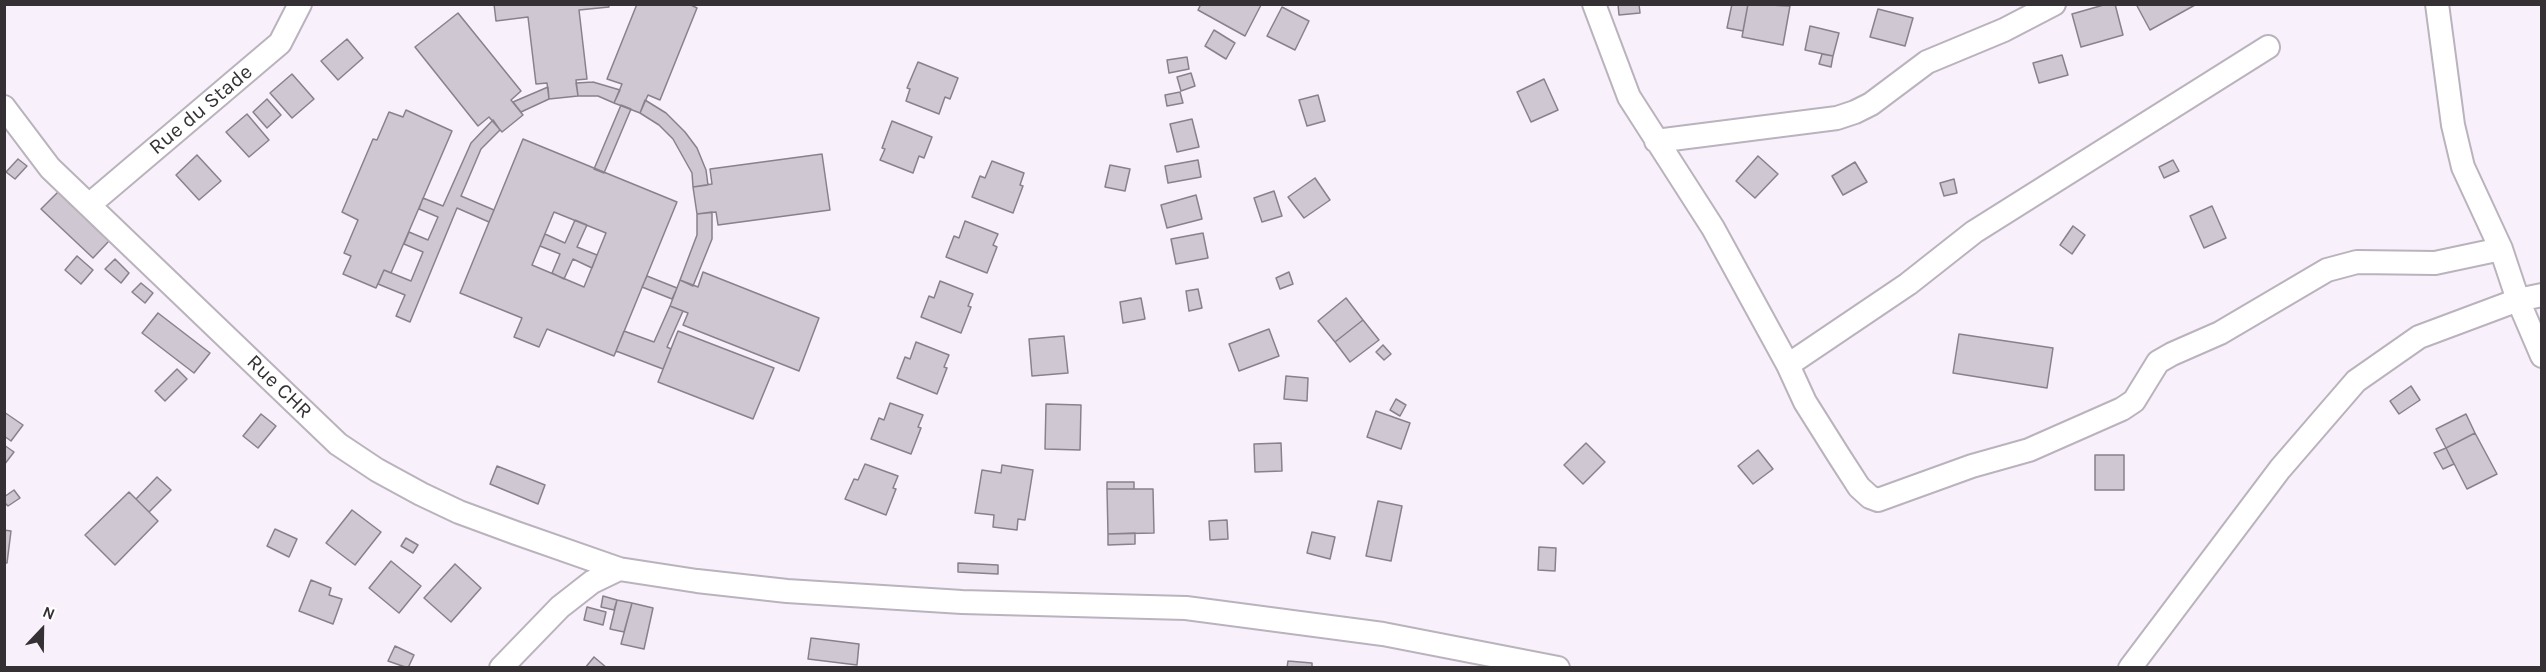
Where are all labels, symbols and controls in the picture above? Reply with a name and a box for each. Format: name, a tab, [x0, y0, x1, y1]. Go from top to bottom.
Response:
street label: Rue du Stade	[144, 60, 258, 160]
street label: Rue CHR	[241, 350, 317, 424]
north arrow	[12, 600, 72, 660]
text: N	[40, 602, 58, 624]

